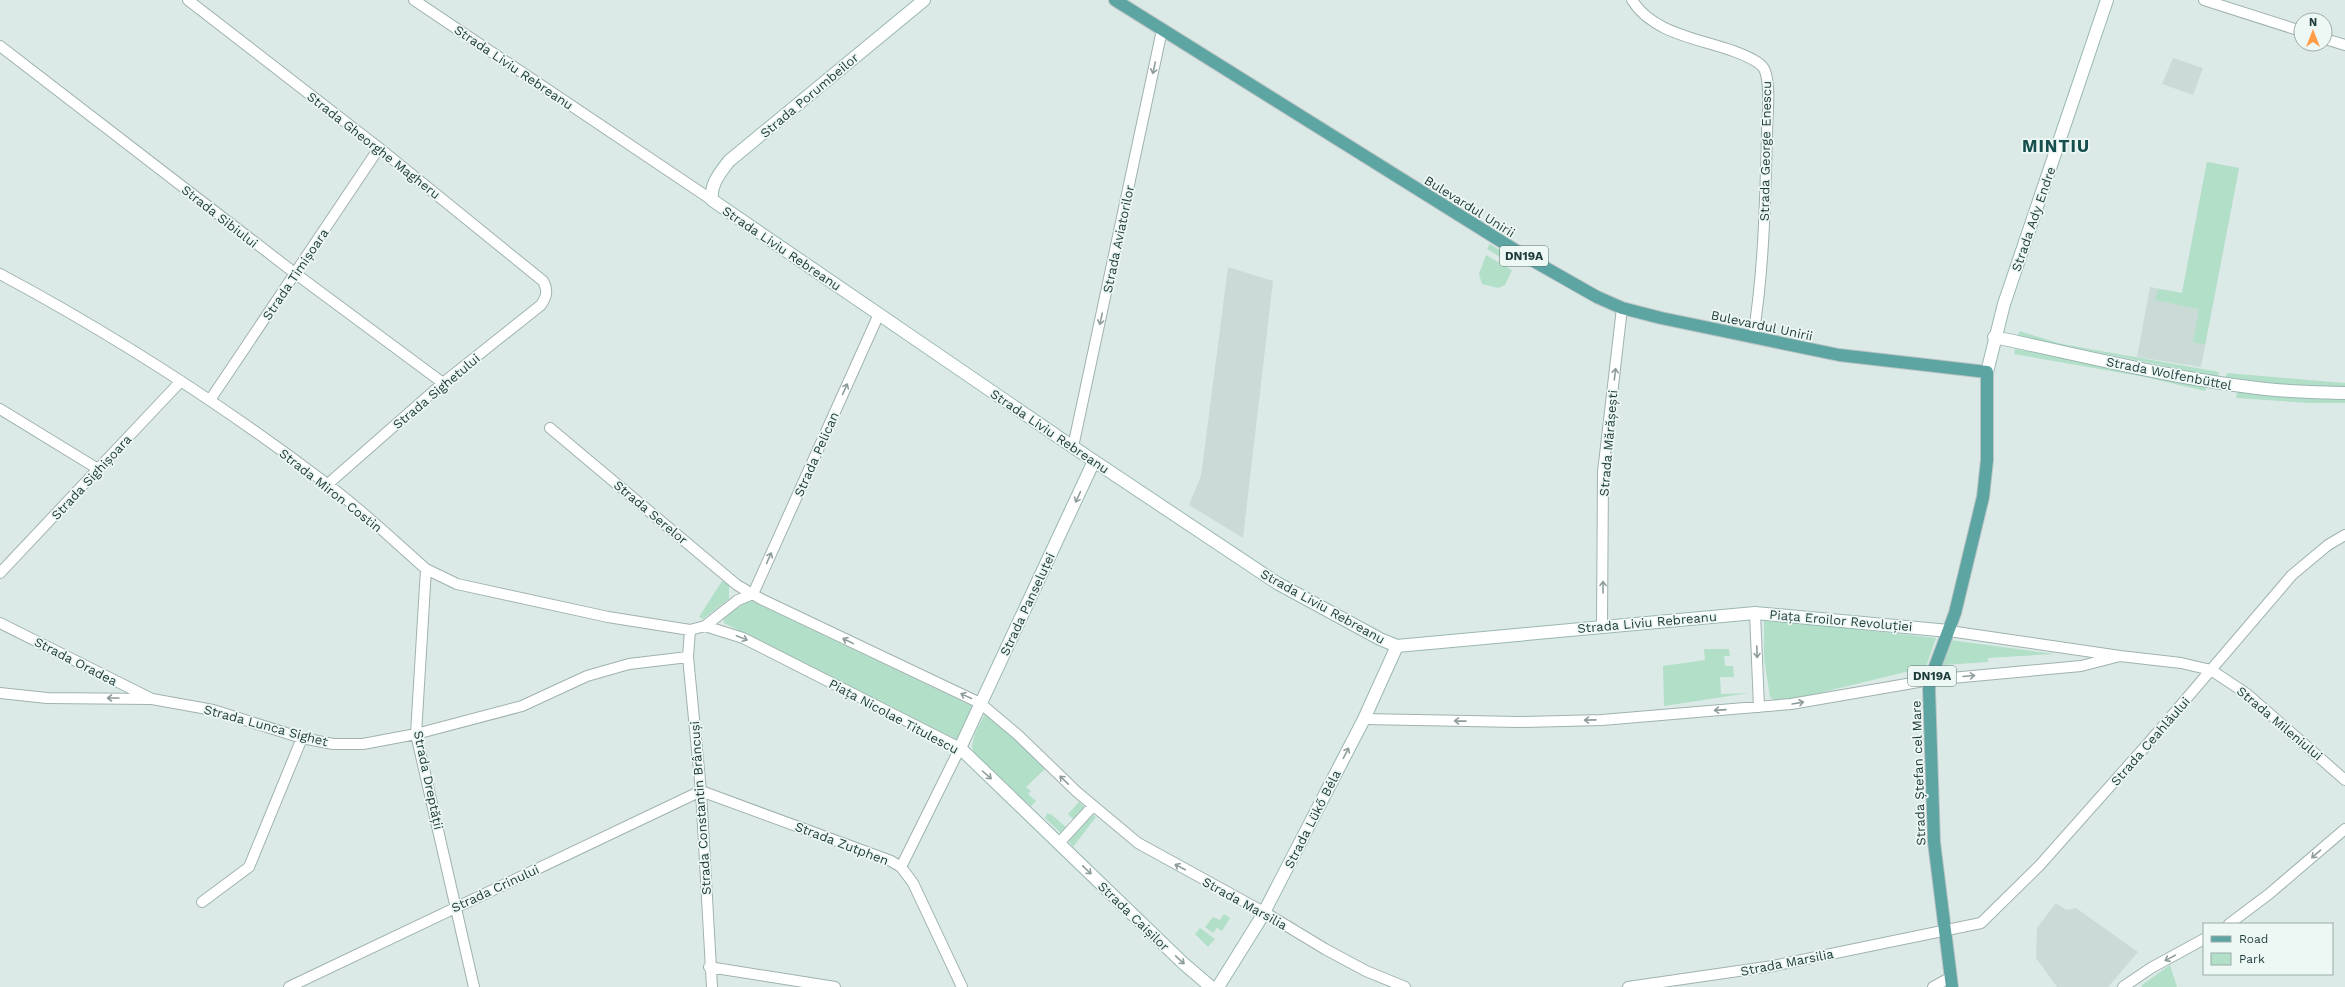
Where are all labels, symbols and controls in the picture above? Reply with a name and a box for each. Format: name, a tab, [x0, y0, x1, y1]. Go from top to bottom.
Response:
north arrow	[2293, 12, 2333, 52]
text: N	[2309, 16, 2317, 29]
street label: Strada Liviu Rebreanu	[452, 22, 576, 113]
street label: Strada Porumbeilor	[757, 50, 861, 141]
one-way arrow	[1150, 61, 1158, 74]
street label: Strada George Enescu	[1757, 81, 1774, 221]
street label: Strada Gheorghe Magheru	[304, 89, 443, 202]
district label: MINTIU	[2022, 136, 2090, 156]
street label: Strada Ady Endre	[2008, 165, 2058, 274]
street label: Bulevardul Unirii	[1422, 173, 1518, 240]
street label: Strada Sibiului	[179, 182, 261, 251]
street label: Strada Aviatorilor	[1100, 184, 1137, 294]
street label: Strada Liviu Rebreanu	[720, 203, 844, 294]
street label: Strada Timișoara	[259, 225, 333, 323]
road number: DN19A	[1500, 246, 1548, 266]
street label: Bulevardul Unirii	[1710, 307, 1814, 344]
one-way arrow	[1097, 312, 1105, 325]
street label: Strada Sighetului	[390, 351, 483, 432]
street label: Strada Wolfenbüttel	[2105, 354, 2233, 393]
one-way arrow	[1611, 367, 1618, 380]
one-way arrow	[842, 383, 849, 395]
street label: Strada Liviu Rebreanu	[988, 386, 1112, 477]
street label: Strada Mărășești	[1596, 389, 1622, 497]
street label: Strada Pelican	[791, 409, 842, 499]
street label: Strada Sighișoara	[48, 431, 136, 524]
street label: Strada Miron Costin	[276, 446, 385, 535]
street label: Strada Serelor	[611, 477, 691, 548]
one-way arrow	[1074, 491, 1081, 503]
street label: Strada Panseluței	[997, 550, 1059, 659]
one-way arrow	[766, 553, 773, 565]
street label: Strada Liviu Rebreanu	[1258, 566, 1388, 647]
one-way arrow	[1599, 581, 1606, 594]
street label: Piața Eroilor Revoluției	[1769, 607, 1913, 635]
street label: Strada Liviu Rebreanu	[1577, 609, 1717, 636]
street label: Strada Oradea	[32, 634, 120, 689]
one-way arrow	[735, 635, 747, 643]
one-way arrow	[842, 637, 854, 644]
one-way arrow	[1753, 645, 1761, 658]
road number: DN19A	[1908, 666, 1956, 686]
one-way arrow	[1962, 673, 1975, 680]
street label: Piața Nicolae Titulescu	[826, 676, 961, 758]
street label: Strada Mileniului	[2234, 683, 2325, 763]
one-way arrow	[960, 692, 972, 699]
street label: Strada Ceahlăului	[2108, 694, 2193, 789]
one-way arrow	[107, 695, 120, 702]
one-way arrow	[1791, 699, 1804, 707]
street label: Strada Ștefan cel Mare	[1908, 700, 1930, 846]
street label: Strada Lunca Sighet	[202, 702, 330, 749]
one-way arrow	[1714, 706, 1727, 713]
one-way arrow	[1584, 716, 1597, 724]
one-way arrow	[1454, 717, 1467, 725]
street label: Strada Constantin Brâncuși	[687, 720, 715, 895]
street label: Strada Dreptății	[410, 729, 446, 831]
one-way arrow	[1343, 747, 1350, 759]
street label: Strada Lükő Béla	[1281, 767, 1344, 871]
one-way arrow	[982, 770, 992, 780]
one-way arrow	[1059, 775, 1069, 785]
street label: Strada Zutphen	[793, 819, 891, 868]
one-way arrow	[2310, 850, 2321, 859]
street label: Strada Crinului	[449, 862, 541, 915]
one-way arrow	[1175, 863, 1187, 871]
one-way arrow	[1082, 865, 1092, 875]
street label: Strada Marsilia	[1200, 874, 1290, 933]
street label: Strada Caișilor	[1094, 879, 1172, 955]
legend	[2203, 923, 2333, 975]
text: Road	[2239, 932, 2268, 946]
street label: Strada Marsilia	[1739, 946, 1835, 979]
text: Park	[2239, 952, 2265, 966]
one-way arrow	[2164, 954, 2176, 962]
one-way arrow	[1175, 956, 1185, 965]

